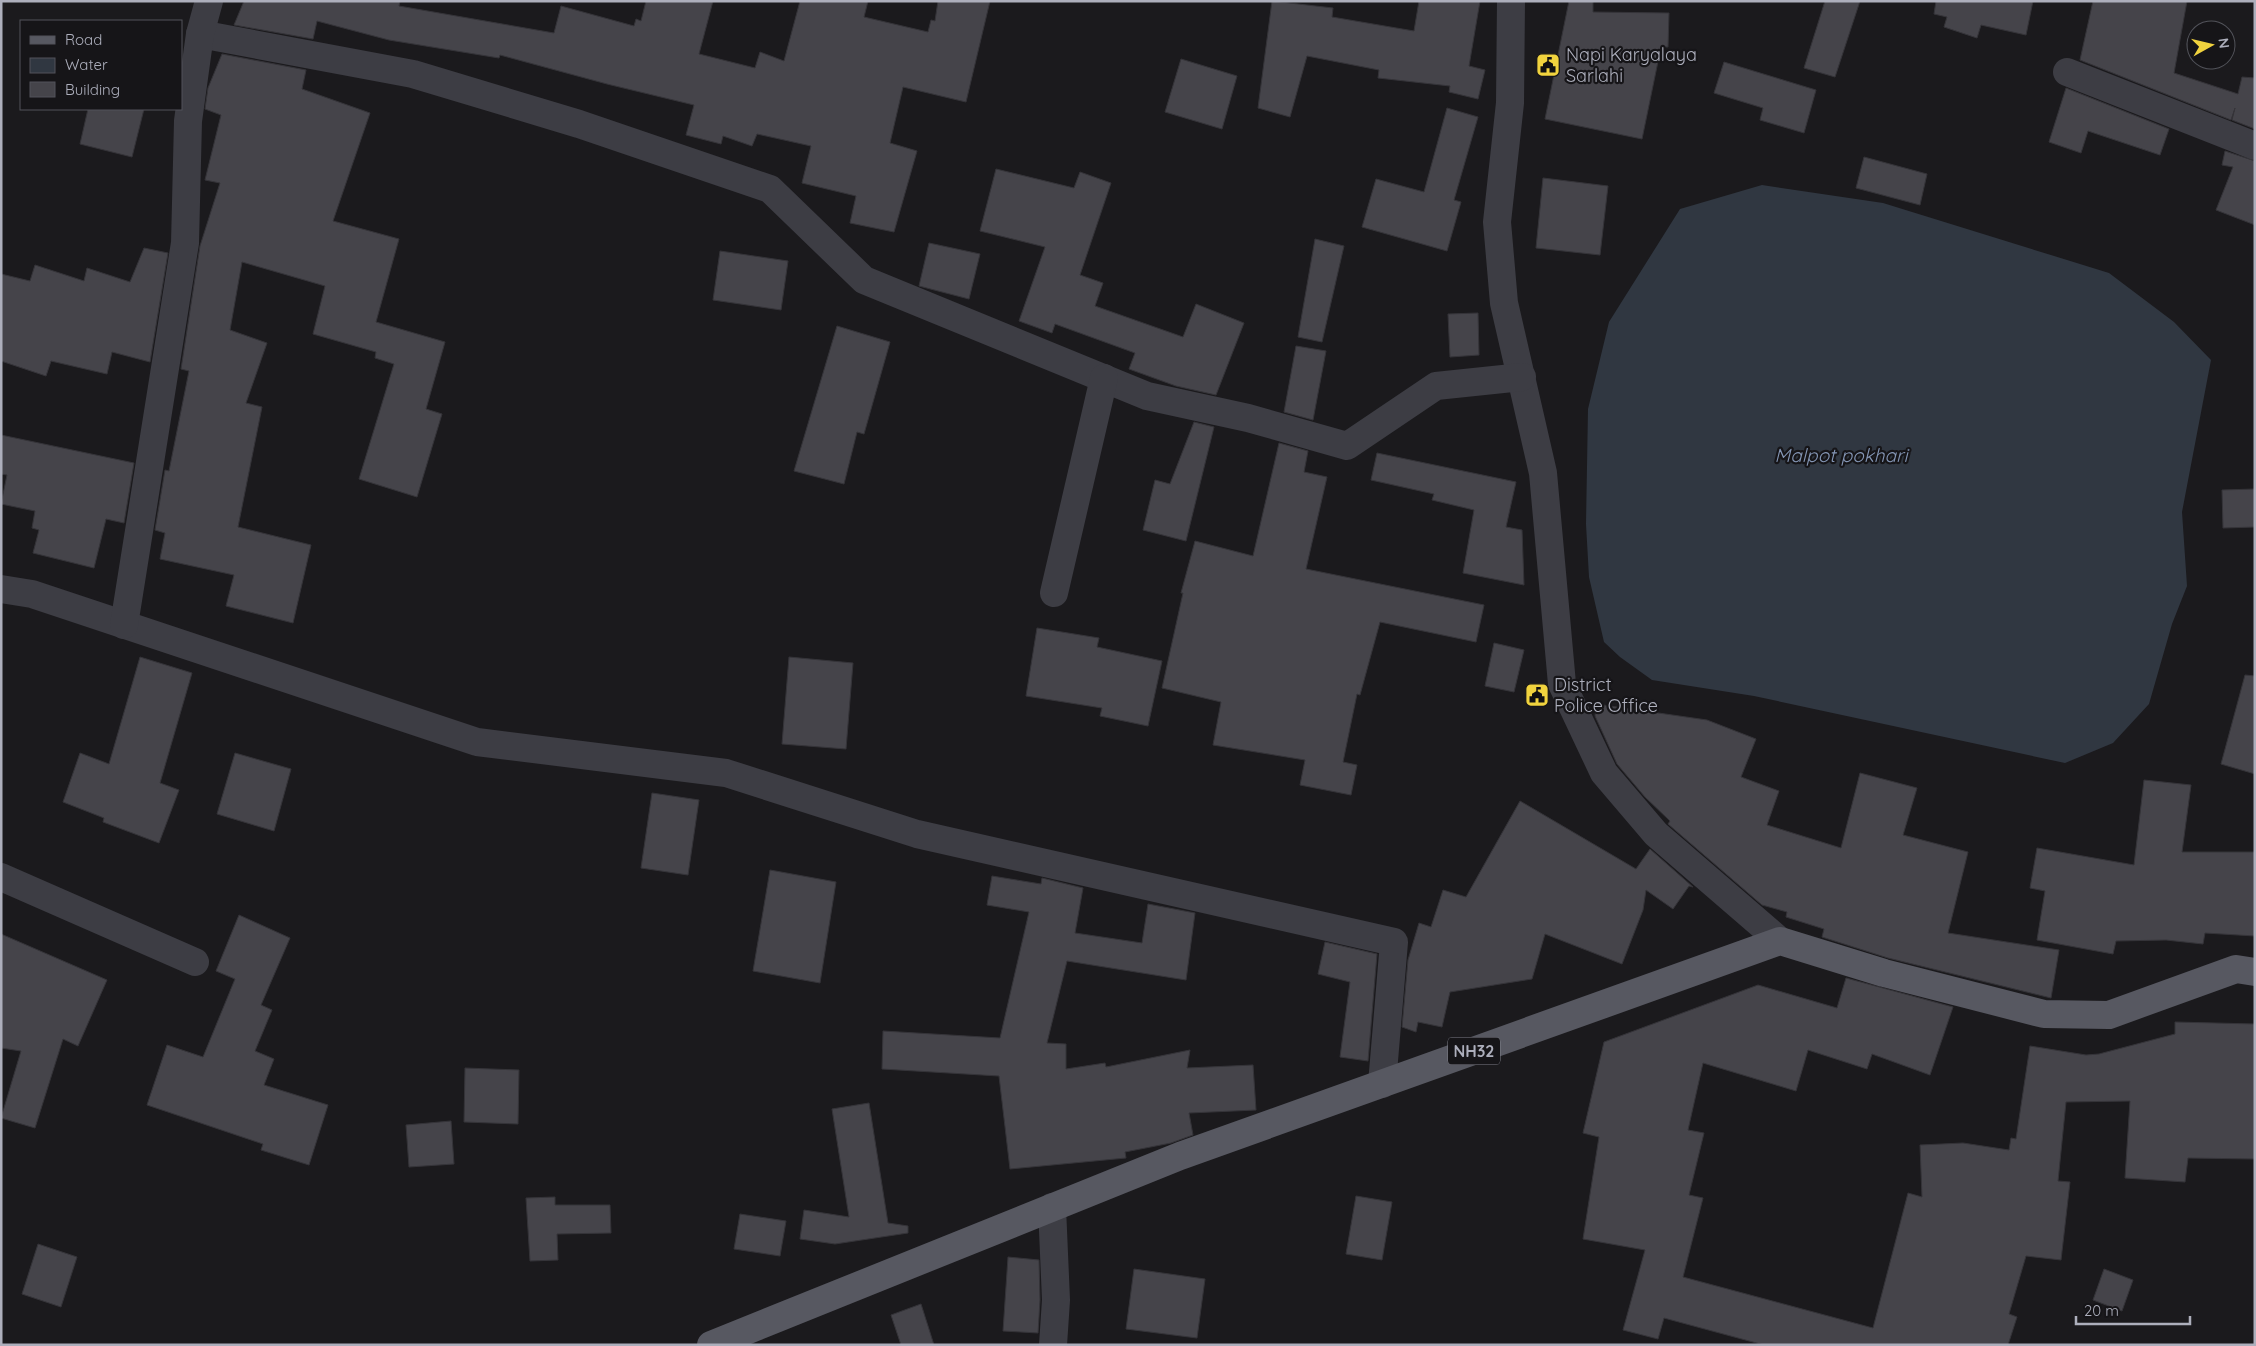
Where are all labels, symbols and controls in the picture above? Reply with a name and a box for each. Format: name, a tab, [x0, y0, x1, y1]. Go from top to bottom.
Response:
legend	[20, 20, 182, 110]
north arrow	[2186, 20, 2236, 70]
text: Road	[65, 30, 102, 49]
text: N	[2214, 37, 2234, 50]
place label: Napi Karyalaya Sarlahi	[1566, 43, 1697, 87]
public building icon: Napi Karyalaya Sarlahi	[1535, 52, 1561, 78]
text: Water	[65, 55, 108, 74]
text: Building	[65, 80, 120, 99]
water label: Malpot pokhari	[1775, 443, 1909, 467]
place label: District Police Office	[1554, 673, 1658, 717]
public building icon: District Police Office	[1524, 682, 1550, 708]
road number: NH32	[1448, 1038, 1500, 1064]
scale bar	[2076, 1294, 2190, 1326]
text: 20 m	[2084, 1301, 2119, 1320]

